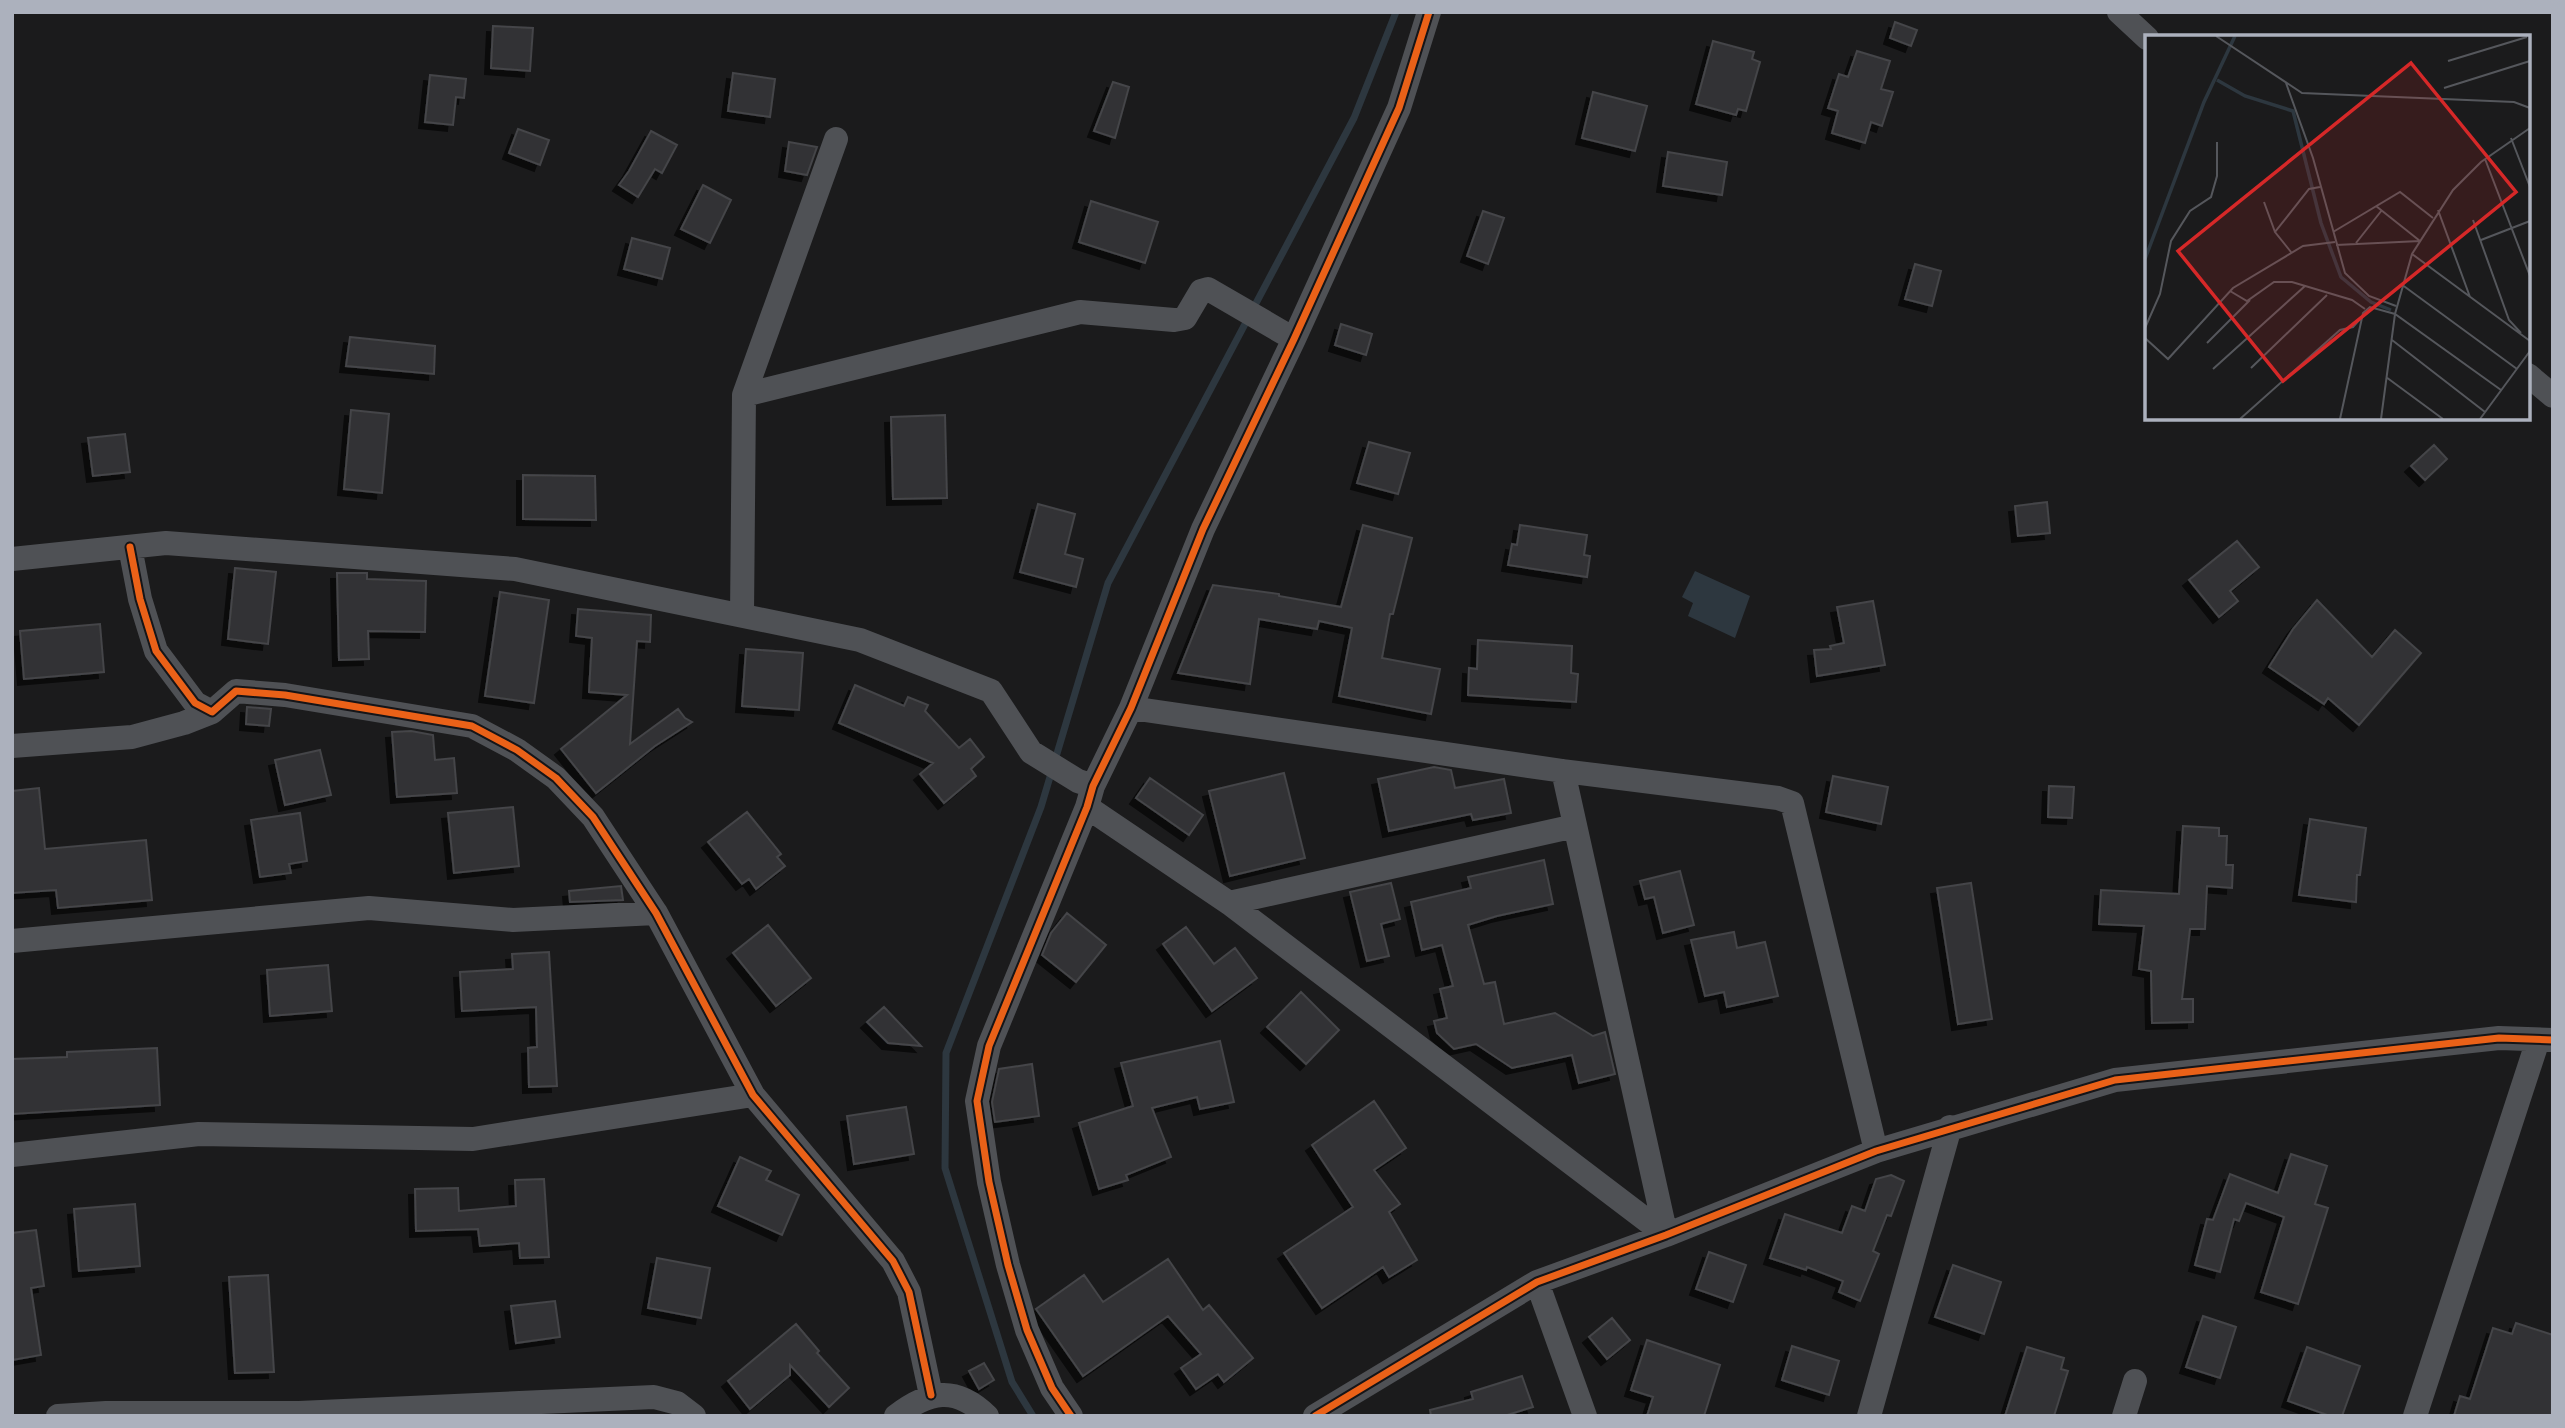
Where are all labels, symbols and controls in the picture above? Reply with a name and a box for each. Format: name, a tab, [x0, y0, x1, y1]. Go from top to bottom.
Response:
inset map	[2145, 35, 2530, 420]

